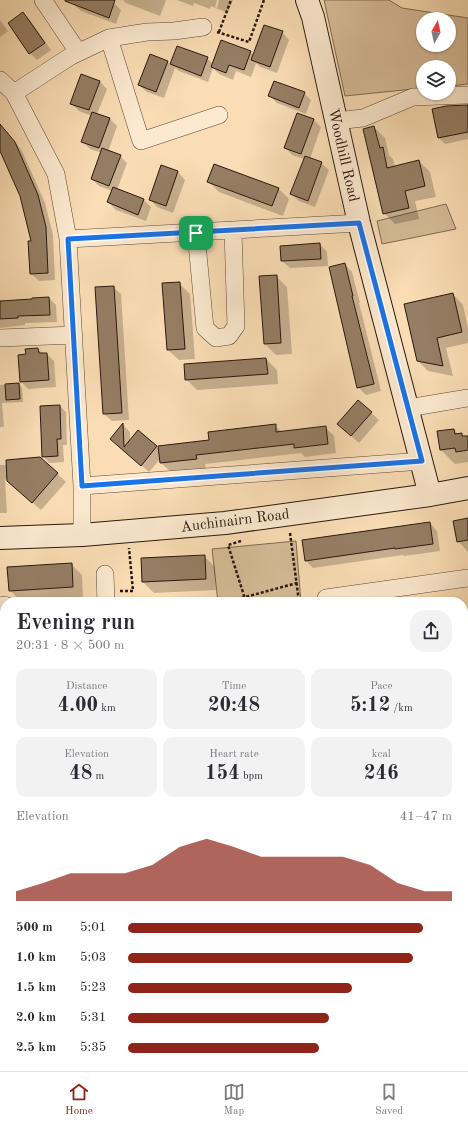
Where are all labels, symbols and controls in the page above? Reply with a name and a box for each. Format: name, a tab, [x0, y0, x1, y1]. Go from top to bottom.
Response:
north arrow	[416, 12, 456, 52]
map controls	[416, 12, 456, 100]
button: layers	[416, 60, 456, 100]
street label: Woodhill Road	[325, 107, 361, 204]
pin	[179, 216, 213, 250]
icon: arrive	[185, 222, 207, 244]
street label: Auchinairn Road	[180, 507, 291, 536]
button: share	[410, 610, 452, 652]
text: Evening run	[16, 612, 135, 634]
text: 20:31 · 8 × 500 m	[16, 639, 124, 652]
text: Distance	[66, 681, 107, 692]
text: Time	[222, 681, 246, 692]
text: Pace	[370, 681, 392, 692]
text: 4.00	[58, 696, 98, 716]
text: 20:48	[208, 696, 260, 716]
text: 5:12	[350, 696, 390, 716]
text: km	[98, 703, 116, 714]
text: /km	[390, 703, 413, 714]
text: Elevation	[64, 749, 109, 760]
text: Heart rate	[209, 749, 259, 760]
text: kcal	[372, 749, 391, 760]
text: 48	[69, 764, 92, 784]
text: 154	[205, 764, 240, 784]
text: 246	[364, 764, 399, 784]
text: m	[92, 771, 104, 782]
text: bpm	[240, 771, 263, 782]
text: Elevation	[16, 810, 69, 823]
text: 41–47 m	[400, 810, 452, 823]
text: 500 m	[16, 921, 53, 934]
text: 5:01	[80, 921, 106, 934]
text: 1.0 km	[16, 951, 56, 964]
text: 5:03	[80, 951, 106, 964]
text: 1.5 km	[16, 981, 56, 994]
text: 5:23	[80, 981, 106, 994]
text: 2.0 km	[16, 1011, 56, 1024]
text: 5:31	[80, 1011, 106, 1024]
text: 2.5 km	[16, 1041, 56, 1054]
text: 5:35	[80, 1041, 106, 1054]
tab: Home	[65, 1081, 93, 1119]
tab: Map	[223, 1081, 245, 1119]
tab: Saved	[375, 1081, 403, 1119]

